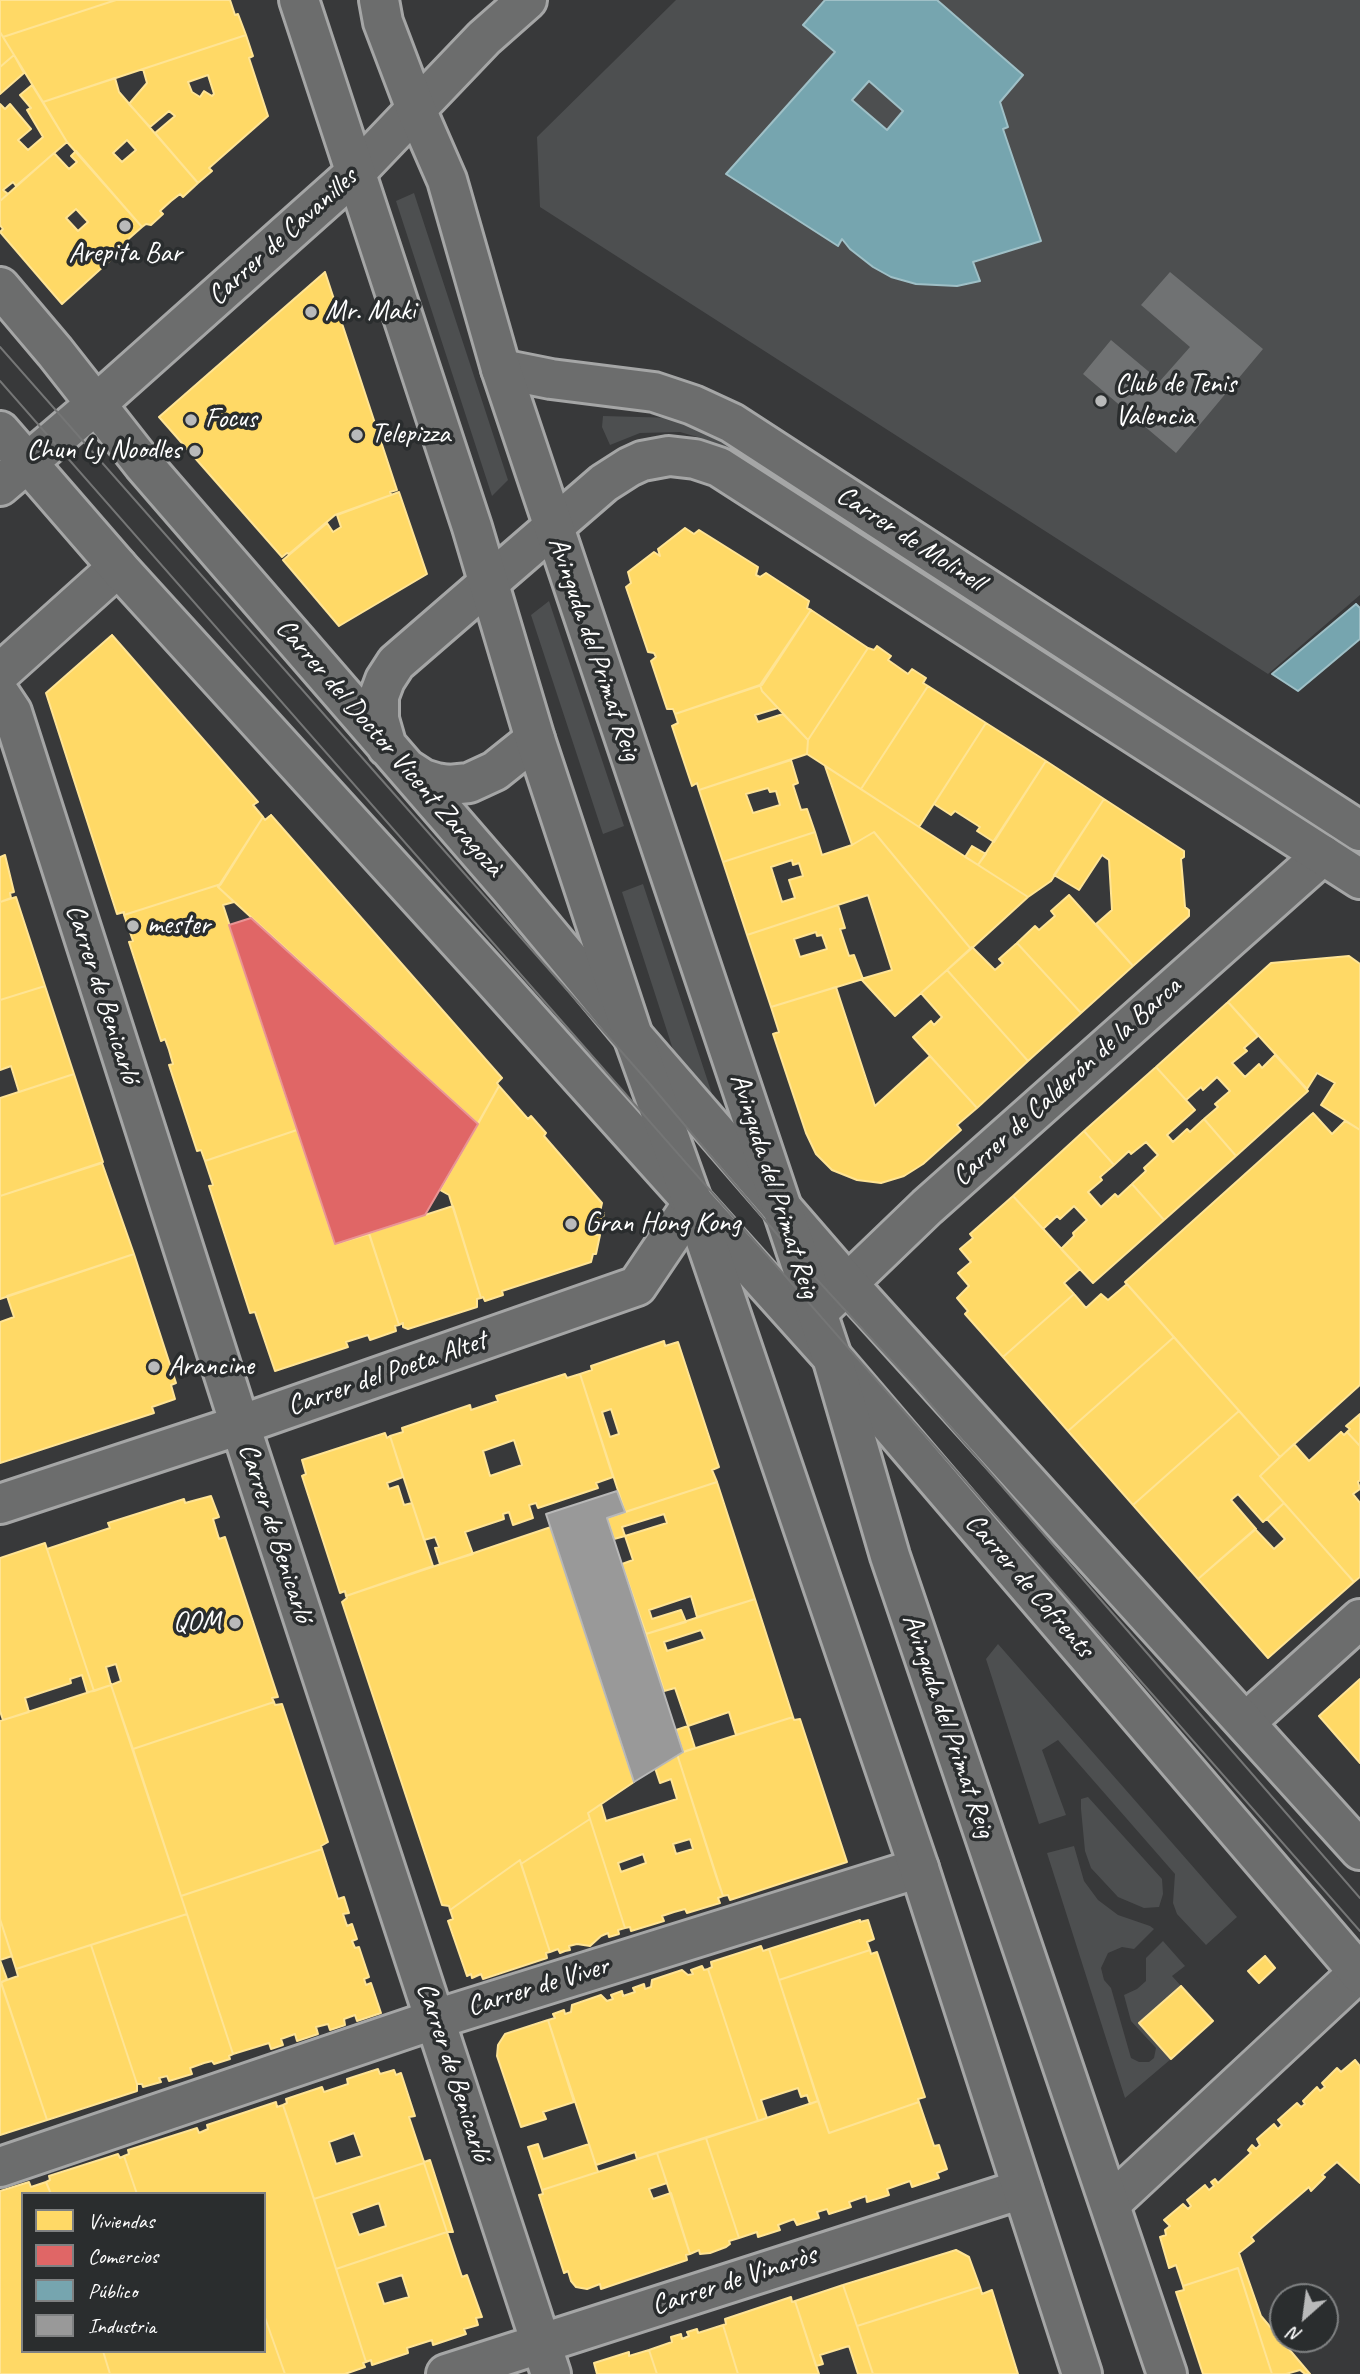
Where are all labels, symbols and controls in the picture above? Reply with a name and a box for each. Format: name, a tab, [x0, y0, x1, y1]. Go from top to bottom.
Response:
street label: Carrer de Cavanilles	[201, 161, 365, 313]
marker: Arepita Bar	[117, 218, 133, 234]
place label: Arepita Bar	[68, 237, 182, 271]
place label: Mr. Maki	[325, 295, 415, 329]
marker: Mr. Maki	[303, 304, 319, 320]
place label: Club de Tenis Valencia	[1115, 368, 1236, 434]
marker: Club de Tenis Valencia	[1093, 393, 1109, 409]
place label: Focus	[205, 403, 257, 437]
marker: Focus	[183, 412, 199, 428]
place label: Telepizza	[371, 418, 450, 452]
marker: Telepizza	[349, 427, 365, 443]
place label: Chun Ly Noodles	[26, 434, 181, 468]
marker: Chun Ly Noodles	[187, 443, 203, 459]
street label: Carrer de Molinell	[830, 479, 990, 599]
street label: Avinguda del Primat Reig	[540, 533, 648, 765]
street label: Carrer del Doctor Vicent Zaragozà	[268, 612, 510, 884]
street label: Carrer de Benicarló	[57, 900, 147, 1088]
place label: mester	[147, 909, 210, 943]
marker: mester	[125, 918, 141, 934]
street label: Carrer de Calderón de la Barca	[946, 970, 1188, 1194]
street label: Avinguda del Primat Reig	[722, 1069, 826, 1303]
place label: Gran Hong Kong	[585, 1207, 740, 1241]
marker: Gran Hong Kong	[563, 1216, 579, 1232]
street label: Carrer del Poeta Altet	[283, 1324, 491, 1424]
place label: Arancine	[168, 1350, 254, 1384]
marker: Arancine	[146, 1359, 162, 1375]
street label: Carrer de Benicarló	[230, 1439, 320, 1627]
street label: Carrer de Cofrents	[957, 1507, 1101, 1665]
place label: QOM	[173, 1606, 221, 1640]
street label: Avinguda del Primat Reig	[894, 1610, 1002, 1842]
marker: QOM	[227, 1615, 243, 1631]
street label: Carrer de Viver	[463, 1950, 613, 2024]
street label: Carrer de Benicarló	[408, 1978, 498, 2166]
legend	[21, 2192, 266, 2353]
text: Viviendas	[88, 2208, 154, 2234]
street label: Carrer de Vinaròs	[648, 2239, 820, 2323]
text: Comercios	[88, 2243, 158, 2269]
text: Público	[88, 2278, 137, 2304]
north arrow	[1269, 2283, 1339, 2353]
text: Industria	[88, 2313, 156, 2339]
text: N	[1284, 2321, 1306, 2348]

